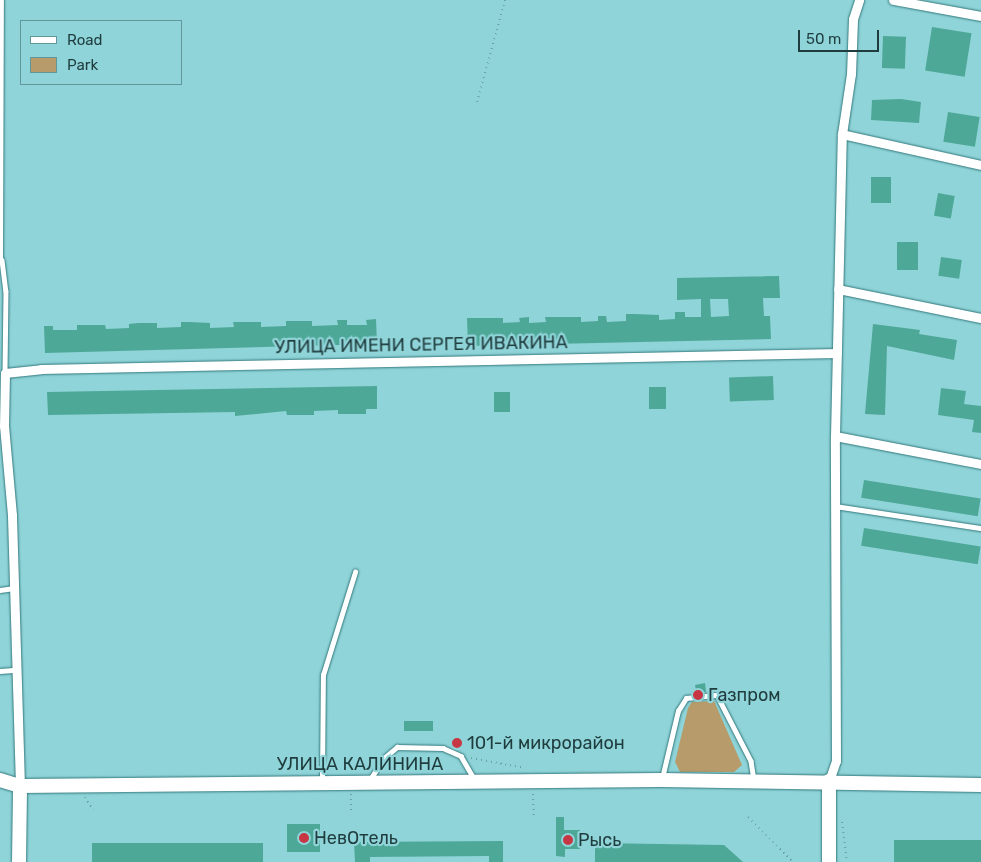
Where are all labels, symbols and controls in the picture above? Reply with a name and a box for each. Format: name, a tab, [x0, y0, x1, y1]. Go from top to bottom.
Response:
legend	[20, 20, 182, 85]
scale bar	[801, 20, 882, 52]
text: 50 m	[806, 30, 841, 48]
text: Road	[67, 31, 103, 49]
text: Park	[67, 56, 98, 74]
street label: УЛИЦА ИМЕНИ СЕРГЕЯ ИВАКИНА	[274, 332, 568, 358]
place label: Газпром	[708, 684, 781, 706]
marker: Газпром	[692, 689, 704, 701]
place label: 101-й микрорайон	[467, 732, 625, 754]
marker: 101-й микрорайон	[451, 737, 463, 749]
street label: УЛИЦА КАЛИНИНА	[277, 753, 443, 775]
place label: НевОтель	[314, 827, 398, 849]
place label: Рысь	[578, 829, 621, 851]
marker: НевОтель	[298, 832, 310, 844]
marker: Рысь	[562, 834, 574, 846]

